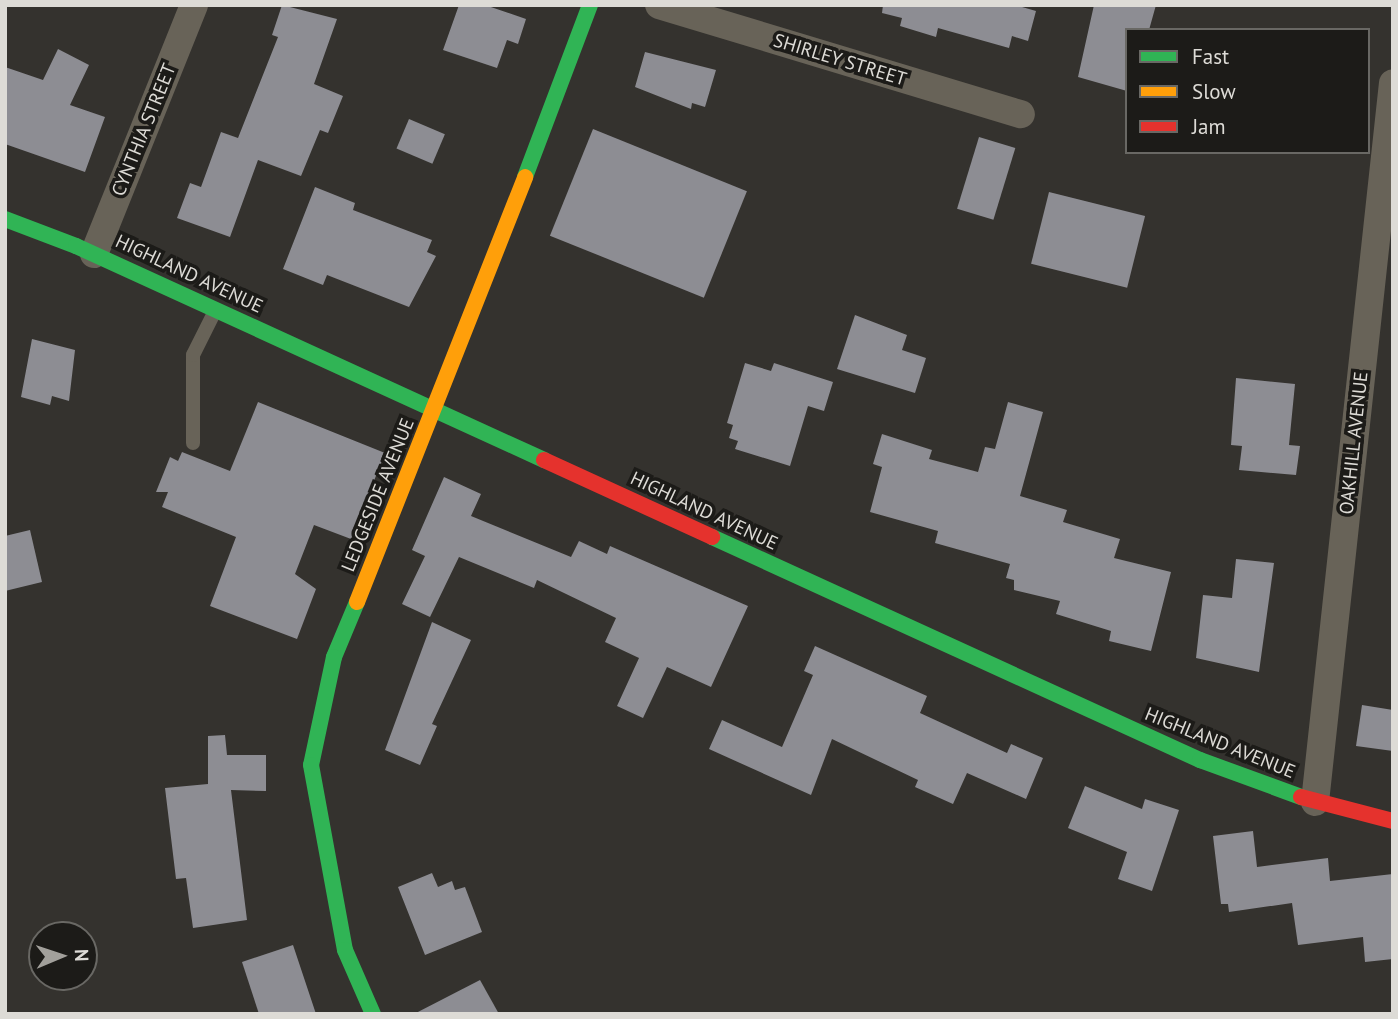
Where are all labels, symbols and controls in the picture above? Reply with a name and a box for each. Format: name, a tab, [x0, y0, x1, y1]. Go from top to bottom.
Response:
legend	[1125, 28, 1370, 154]
street label: SHIRLEY STREET	[771, 29, 909, 91]
text: Fast	[1192, 43, 1229, 70]
street label: CYNTHIA STREET	[107, 60, 181, 200]
text: Slow	[1192, 78, 1236, 105]
text: Jam	[1192, 113, 1226, 140]
street label: HIGHLAND AVENUE	[111, 230, 267, 318]
street label: OAKHILL AVENUE	[1335, 370, 1373, 516]
street label: LEDGESIDE AVENUE	[337, 415, 419, 575]
street label: HIGHLAND AVENUE	[626, 467, 782, 555]
street label: HIGHLAND AVENUE	[1141, 702, 1299, 784]
north arrow	[28, 921, 98, 991]
text: N	[70, 949, 94, 962]

